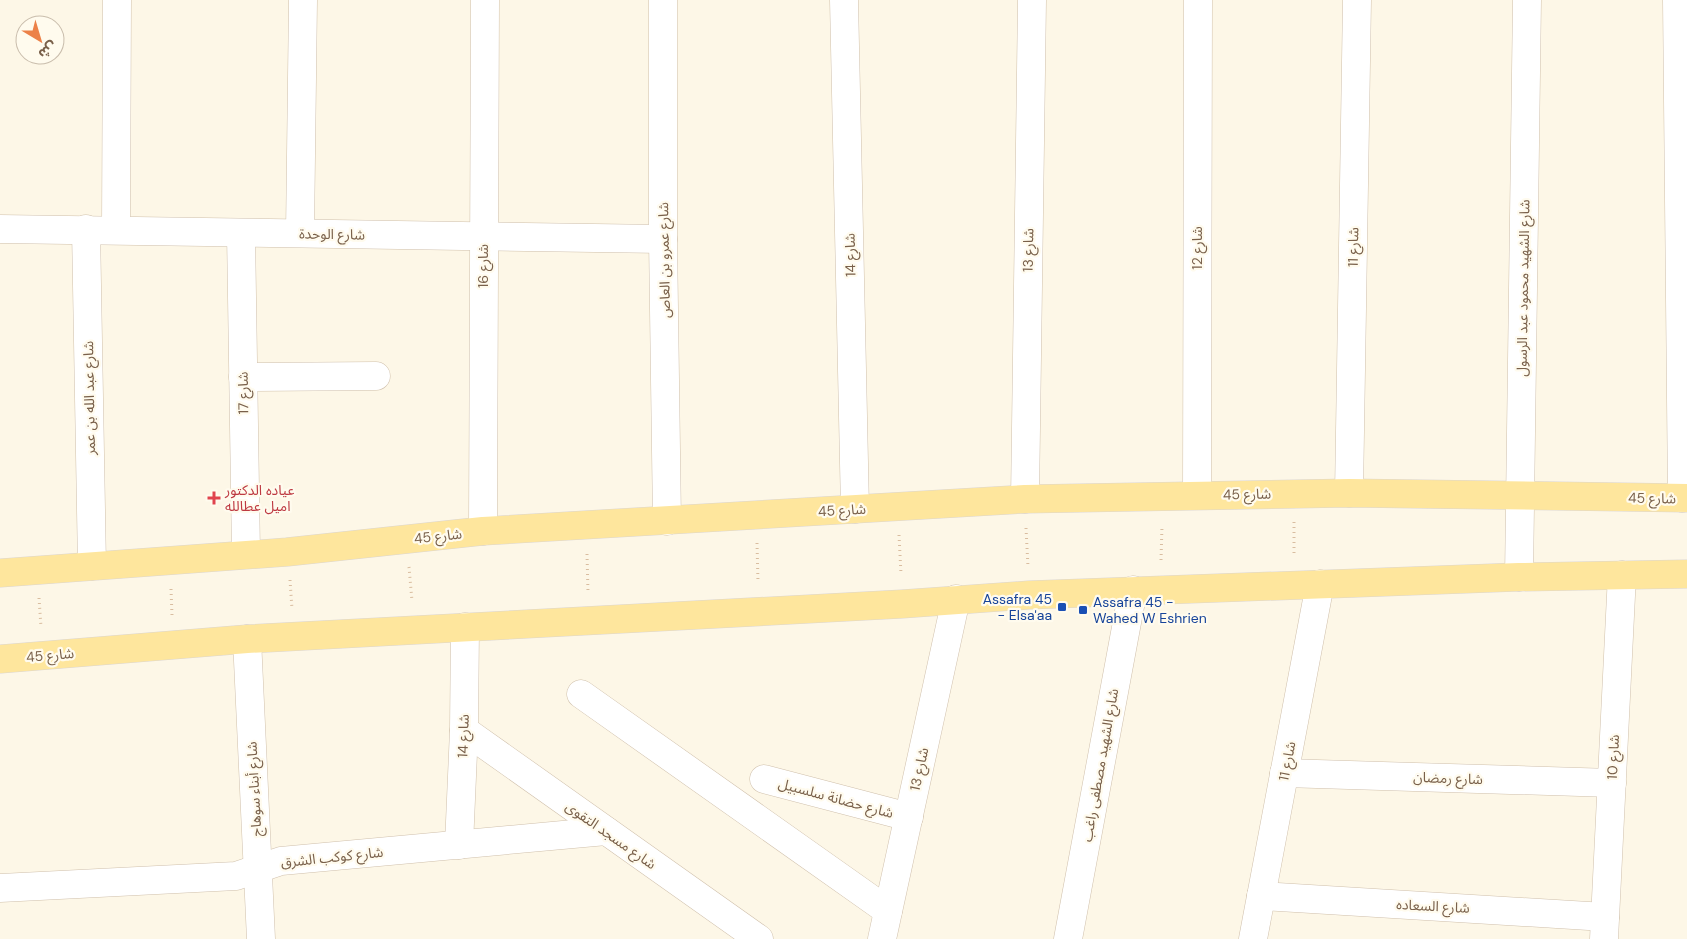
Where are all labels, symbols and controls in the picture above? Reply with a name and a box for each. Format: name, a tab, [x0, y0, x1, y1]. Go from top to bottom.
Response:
north arrow	[15, 15, 65, 65]
text: ش	[35, 37, 61, 63]
street label: شارع الشهيد محمود عبد الرسول	[1512, 199, 1536, 377]
street label: شارع عمرو بن العاص	[654, 202, 676, 318]
street label: شارع الوحدة	[299, 224, 365, 246]
street label: شارع 12	[1188, 226, 1208, 270]
street label: شارع 11	[1344, 227, 1364, 267]
street label: شارع 13	[1019, 228, 1039, 272]
street label: شارع 14	[841, 233, 861, 277]
street label: شارع 16	[474, 244, 494, 288]
street label: شارع عبد الله بن عمر	[79, 341, 101, 456]
street label: شارع 17	[234, 371, 254, 415]
place label: عياده الدكتور اميل عطالله	[224, 481, 295, 515]
street label: شارع 45	[1223, 485, 1271, 505]
street label: شارع 45	[1628, 489, 1676, 509]
marker: عياده الدكتور اميل عطالله	[207, 491, 221, 505]
street label: شارع 45	[818, 500, 867, 522]
street label: شارع 45	[413, 525, 463, 549]
place label: Assafra 45 - Elsa'aa	[983, 590, 1052, 624]
place label: Assafra 45 - Wahed W Eshrien	[1093, 593, 1207, 627]
marker: Assafra 45 - Elsa'aa	[1056, 601, 1068, 613]
marker: Assafra 45 - Wahed W Eshrien	[1077, 604, 1089, 616]
street label: شارع 45	[25, 644, 75, 668]
street label: شارع الشهيد مصطفى راغب	[1078, 687, 1124, 843]
street label: شارع 14	[453, 714, 475, 758]
street label: شارع 10	[1603, 734, 1625, 780]
street label: شارع 11	[1274, 740, 1302, 783]
street label: شارع أبناء سوهاج	[243, 741, 267, 837]
street label: شارع 13	[906, 746, 934, 793]
street label: شارع رمضان	[1413, 768, 1483, 790]
street label: شارع حضانة سلسبيل	[776, 774, 895, 824]
street label: شارع مسجد التقوى	[561, 797, 660, 875]
street label: شارع كوكب الشرق	[280, 843, 384, 873]
street label: شارع السعاده	[1396, 895, 1470, 919]

